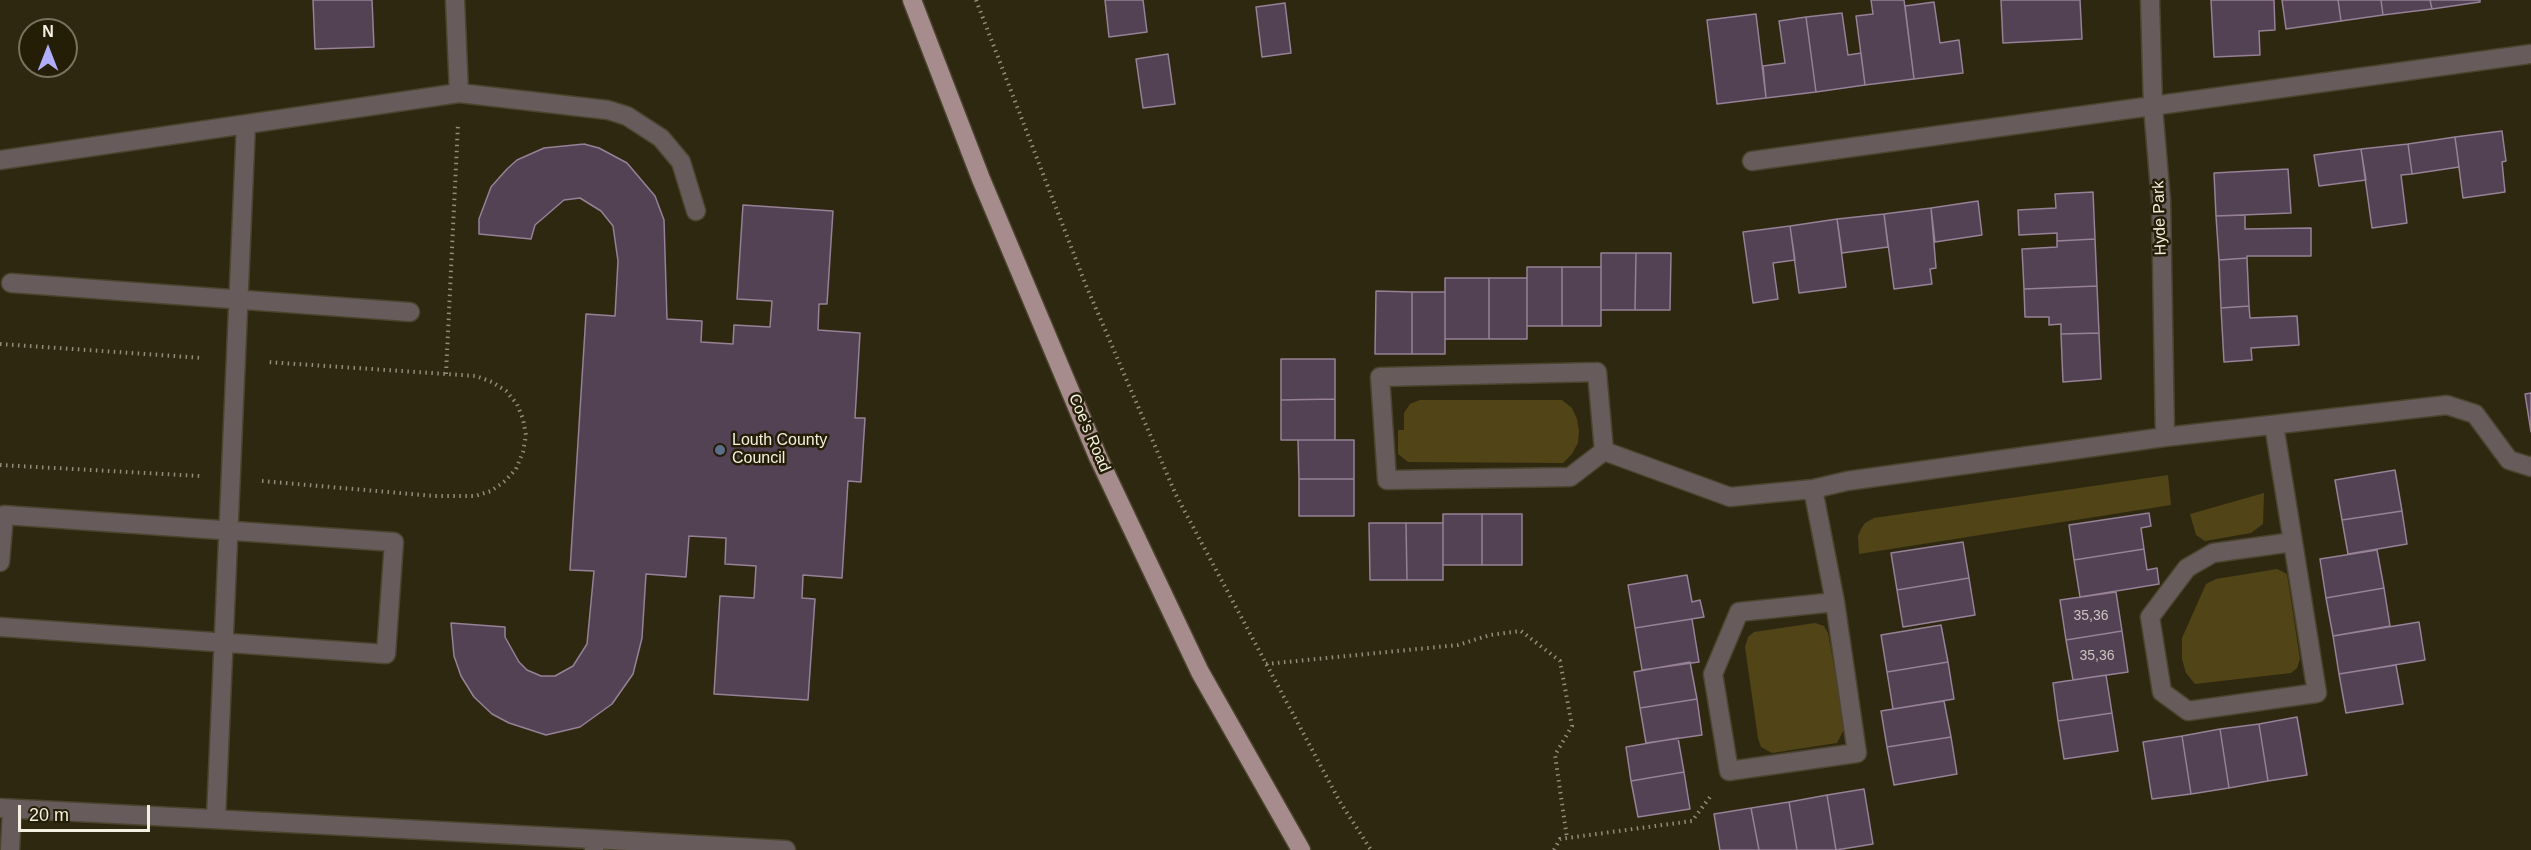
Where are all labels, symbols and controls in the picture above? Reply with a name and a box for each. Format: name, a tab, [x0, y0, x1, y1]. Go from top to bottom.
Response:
north arrow	[18, 18, 78, 78]
text: N	[42, 23, 54, 40]
street label: Hyde Park	[2149, 180, 2171, 256]
street label: Coe's Road	[1064, 391, 1114, 475]
place label: Louth County Council	[732, 431, 827, 469]
marker: Louth County Council	[713, 443, 727, 457]
house number: 35,36	[2073, 608, 2109, 624]
house number: 35,36	[2079, 648, 2115, 664]
scale bar	[21, 793, 153, 831]
text: 20 m	[29, 805, 69, 825]

